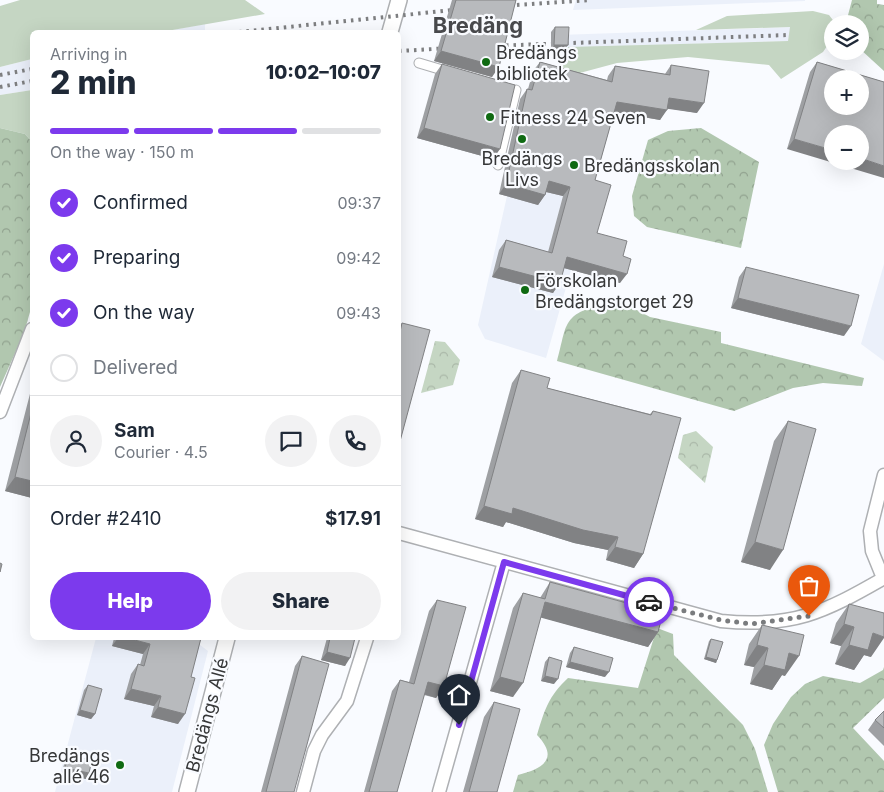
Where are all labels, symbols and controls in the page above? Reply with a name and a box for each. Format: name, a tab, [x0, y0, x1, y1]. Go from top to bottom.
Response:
district label: Bredäng	[433, 12, 523, 38]
map controls	[824, 15, 869, 170]
button: layers	[824, 15, 869, 60]
place label: Bredängs bibliotek	[496, 42, 577, 84]
text: Arriving in	[50, 44, 127, 64]
marker: Bredängs bibliotek	[480, 56, 492, 68]
text: 10:02–10:07	[266, 61, 381, 84]
text: 2 min	[50, 63, 136, 102]
button: +	[824, 70, 869, 115]
place label: Fitness 24 Seven	[500, 107, 646, 128]
marker: Fitness 24 Seven	[484, 111, 496, 123]
button: −	[824, 125, 869, 170]
marker: Bredängs Livs	[516, 133, 528, 145]
text: On the way · 150 m	[50, 142, 194, 162]
place label: Bredängs Livs	[481, 148, 563, 190]
place label: Bredängsskolan	[584, 155, 720, 176]
marker: Bredängsskolan	[568, 159, 580, 171]
icon: check	[50, 189, 78, 217]
text: Confirmed	[93, 191, 188, 214]
text: 09:37	[337, 193, 381, 213]
icon: check	[50, 244, 78, 272]
text: Preparing	[93, 246, 180, 269]
text: 09:42	[336, 248, 381, 268]
place label: Förskolan Bredängstorget 29	[535, 270, 694, 312]
marker: Förskolan Bredängstorget 29	[519, 284, 531, 296]
icon: check	[50, 299, 78, 327]
text: On the way	[93, 301, 195, 324]
text: 09:43	[336, 303, 381, 323]
text: Delivered	[93, 356, 178, 379]
button: person	[50, 415, 102, 467]
button: chat	[265, 415, 317, 467]
button: phone	[329, 415, 381, 467]
text: Sam	[114, 419, 155, 442]
text: Courier · 4.5	[114, 442, 208, 462]
text: Order #2410	[50, 507, 162, 530]
text: $17.91	[325, 507, 381, 530]
pin	[788, 565, 830, 616]
button: Help	[50, 572, 211, 630]
button: Share	[221, 572, 381, 630]
icon: bag	[795, 572, 823, 600]
courier	[624, 577, 674, 627]
icon: car	[635, 588, 663, 616]
street label: Bredängs Allé	[182, 655, 232, 775]
pin	[438, 674, 480, 725]
icon: home	[445, 681, 473, 709]
place label: Bredängs allé 46	[29, 745, 110, 787]
marker: Bredängs allé 46	[114, 759, 126, 771]

